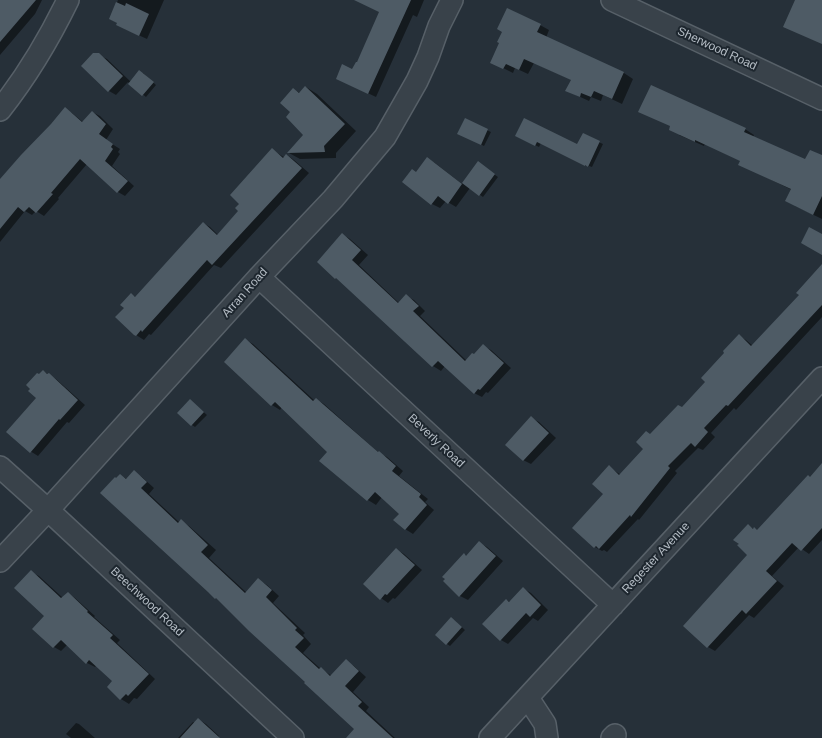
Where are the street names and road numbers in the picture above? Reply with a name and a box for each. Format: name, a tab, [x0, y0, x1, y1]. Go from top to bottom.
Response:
street label: Sherwood Road	[675, 24, 759, 74]
street label: Arran Road	[219, 265, 271, 321]
street label: Beverly Road	[405, 411, 467, 471]
street label: Regester Avenue	[619, 519, 693, 597]
street label: Beechwood Road	[107, 564, 187, 640]

